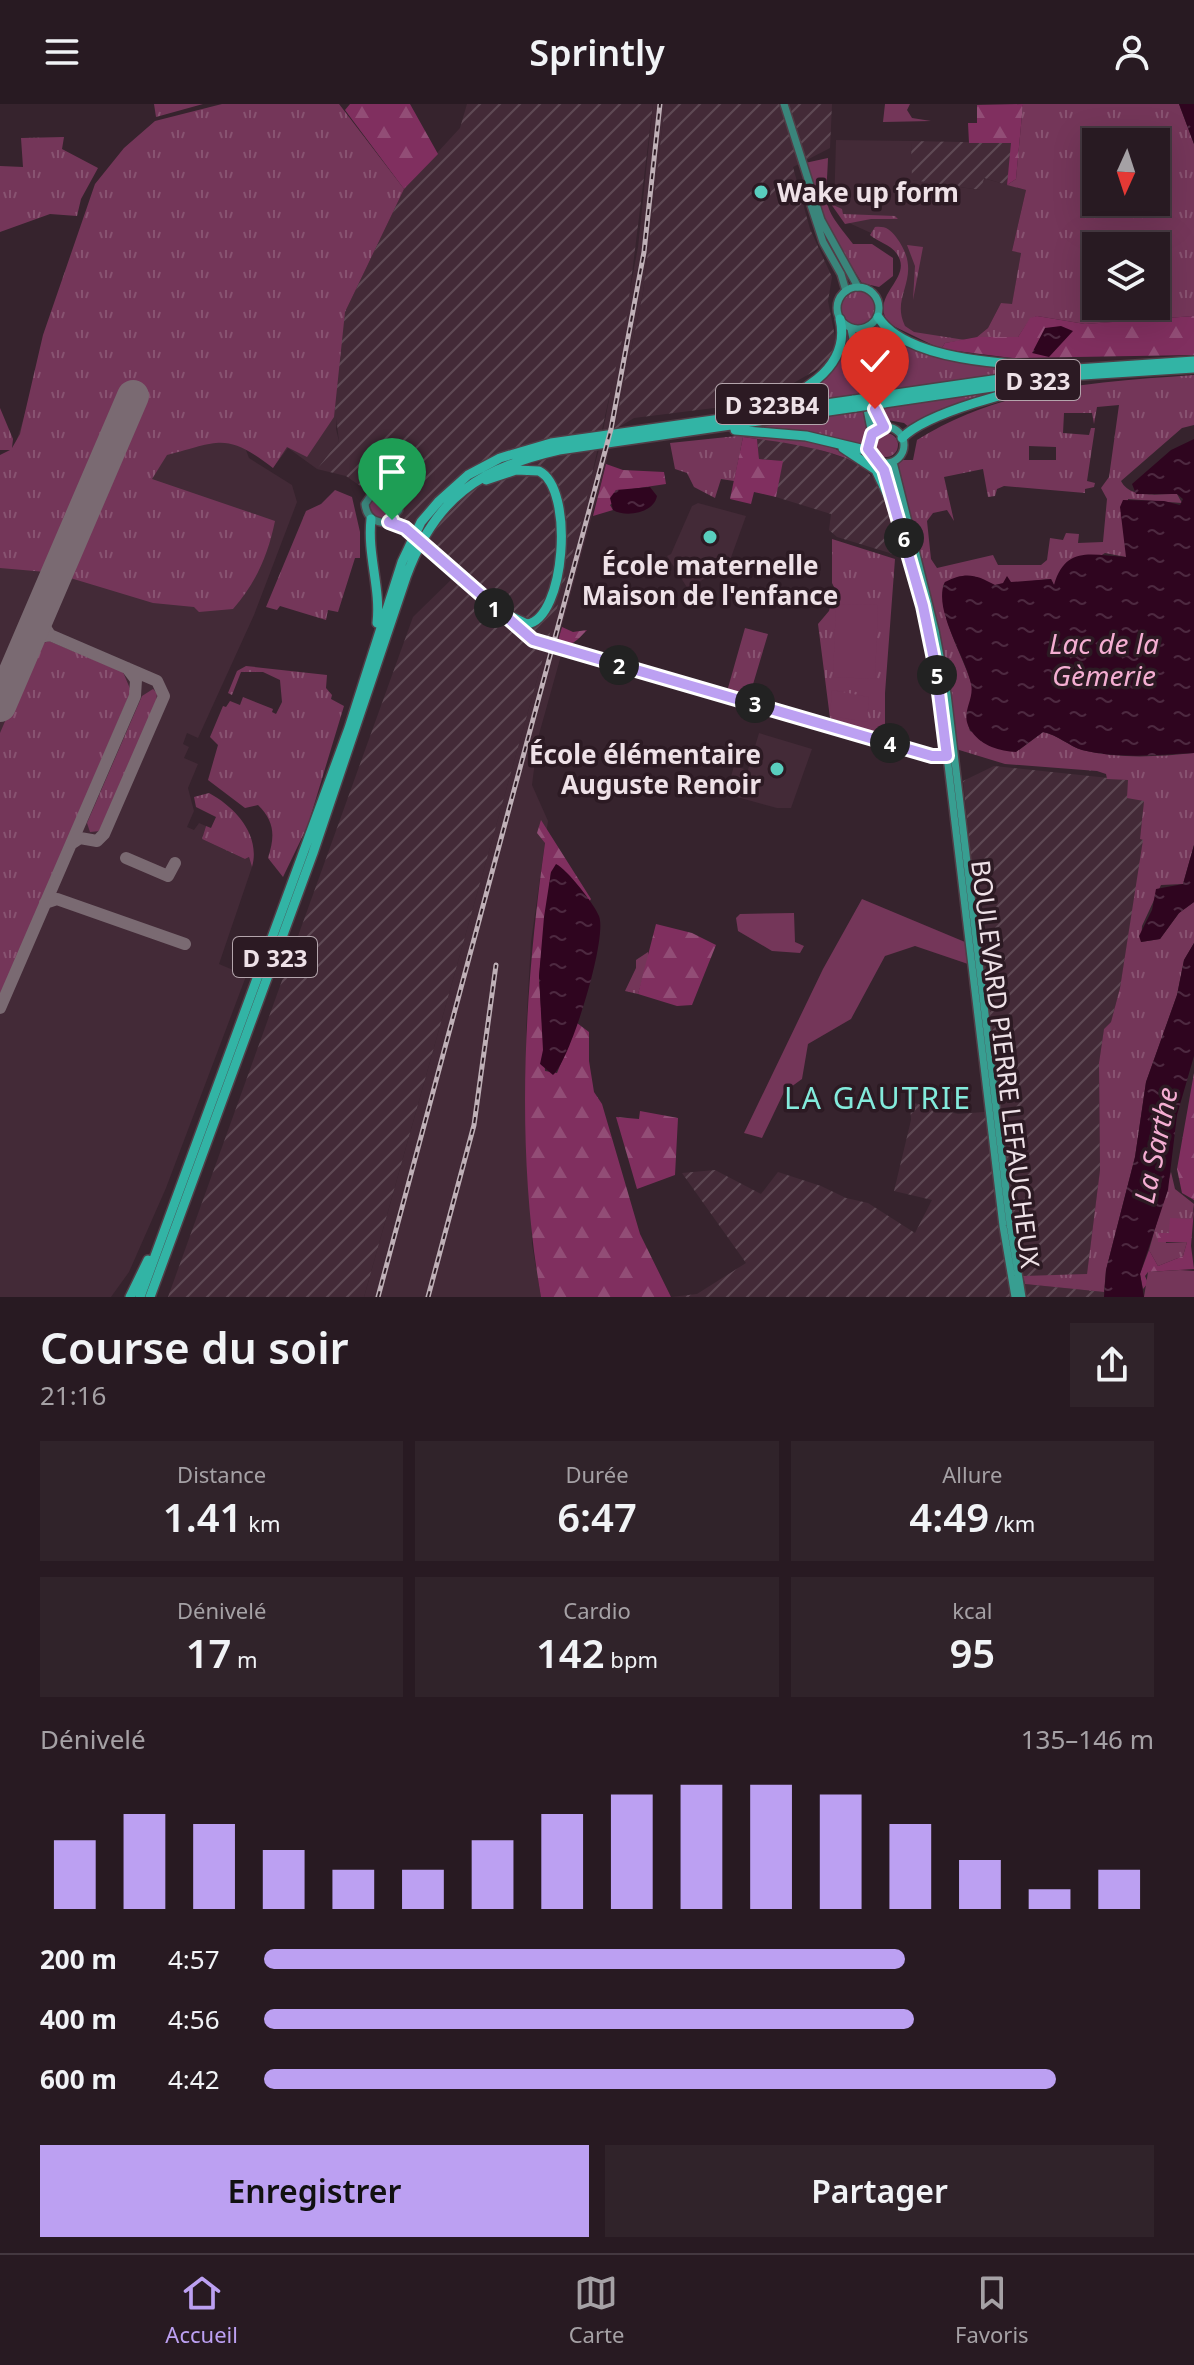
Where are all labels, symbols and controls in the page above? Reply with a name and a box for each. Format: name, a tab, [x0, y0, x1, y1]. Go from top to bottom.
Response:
text: Sprintly	[529, 28, 665, 77]
icon: menu	[40, 30, 84, 74]
icon: person	[1110, 30, 1154, 74]
north arrow	[1082, 128, 1170, 216]
map controls	[1082, 128, 1170, 320]
place label: Wake up form	[777, 174, 959, 210]
marker: Wake up form	[752, 183, 770, 201]
button: layers	[1082, 232, 1170, 320]
pin	[841, 327, 909, 409]
icon: check	[853, 339, 897, 383]
road number: D 323	[996, 360, 1080, 400]
road number: D 323B4	[716, 384, 828, 424]
pin	[358, 438, 426, 520]
icon: arrive	[370, 450, 414, 494]
pin: 6	[884, 518, 924, 558]
text: 6	[898, 523, 910, 553]
marker: École maternelle Maison de l'enfance	[701, 528, 719, 546]
place label: École maternelle Maison de l'enfance	[582, 547, 838, 613]
pin: 1	[474, 588, 514, 628]
text: 1	[488, 593, 500, 623]
water label: Lac de la Gèmerie	[1049, 624, 1159, 694]
pin: 2	[599, 645, 639, 685]
text: 2	[613, 650, 625, 680]
pin: 5	[917, 655, 957, 695]
text: 5	[931, 660, 943, 690]
pin: 3	[735, 683, 775, 723]
text: 3	[749, 688, 761, 718]
pin: 4	[870, 723, 910, 763]
text: 4	[884, 728, 896, 758]
place label: École élémentaire Auguste Renoir	[529, 736, 761, 802]
marker: École élémentaire Auguste Renoir	[768, 760, 786, 778]
street label: BOULEVARD PIERRE LEFAUCHEUX	[963, 858, 1049, 1271]
road number: D 323	[233, 937, 317, 977]
district label: LA GAUTRIE	[784, 1077, 972, 1118]
water label: La Sarthe	[1124, 1084, 1186, 1206]
text: Course du soir	[40, 1317, 349, 1377]
button: share	[1070, 1323, 1154, 1407]
text: 21:16	[40, 1377, 106, 1413]
text: Distance	[177, 1459, 266, 1489]
text: Durée	[565, 1459, 629, 1489]
text: Allure	[942, 1459, 1002, 1489]
text: 1.41	[163, 1489, 242, 1544]
text: 6:47	[557, 1489, 637, 1544]
text: 4:49	[909, 1489, 989, 1544]
text: km	[242, 1508, 281, 1538]
text: /km	[989, 1508, 1035, 1538]
text: Dénivelé	[177, 1595, 266, 1625]
text: Cardio	[563, 1595, 631, 1625]
text: kcal	[952, 1595, 992, 1625]
text: 17	[186, 1625, 231, 1680]
text: 142	[536, 1625, 605, 1680]
text: 95	[949, 1625, 995, 1680]
text: m	[231, 1644, 258, 1674]
text: bpm	[605, 1644, 658, 1674]
text: Dénivelé	[40, 1721, 146, 1757]
text: 135–146 m	[1021, 1721, 1154, 1757]
text: 200 m	[40, 1941, 117, 1977]
text: 4:57	[168, 1941, 220, 1977]
text: 400 m	[40, 2001, 117, 2037]
text: 4:56	[168, 2001, 220, 2037]
text: 600 m	[40, 2061, 117, 2097]
text: 4:42	[168, 2061, 220, 2097]
button: Enregistrer	[40, 2145, 589, 2237]
button: Partager	[605, 2145, 1154, 2237]
tab: Accueil	[165, 2271, 238, 2349]
tab: Carte	[569, 2271, 624, 2349]
tab: Favoris	[955, 2271, 1029, 2349]

